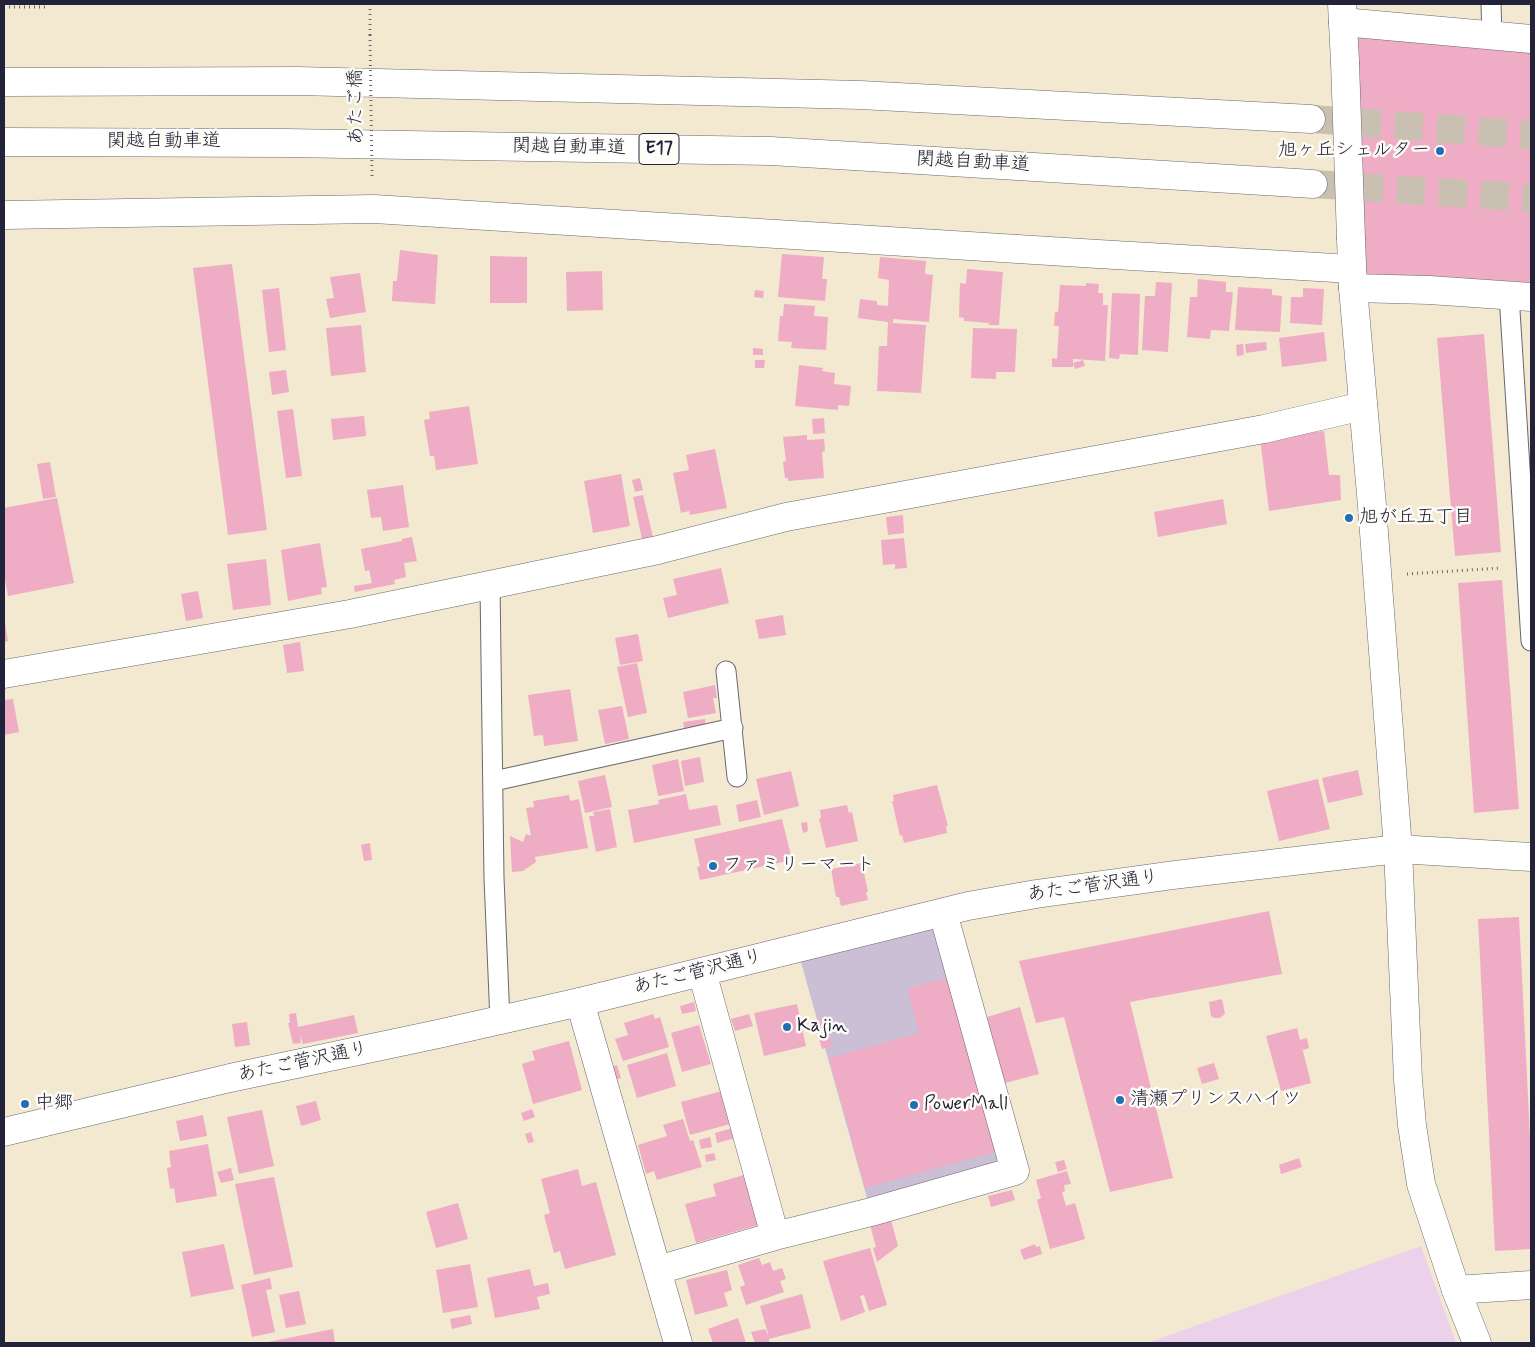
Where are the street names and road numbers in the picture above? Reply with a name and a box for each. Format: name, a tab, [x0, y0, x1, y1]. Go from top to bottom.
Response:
street label: あたご橋	[345, 69, 369, 145]
street label: 関越自動車道	[107, 131, 221, 153]
road number: E17	[639, 134, 679, 164]
street label: 関越自動車道	[512, 136, 626, 160]
street label: 関越自動車道	[915, 149, 1031, 177]
street label: あたご菅沢通り	[1026, 866, 1160, 908]
street label: あたご菅沢通り	[631, 946, 765, 1000]
street label: あたご菅沢通り	[236, 1038, 370, 1088]

